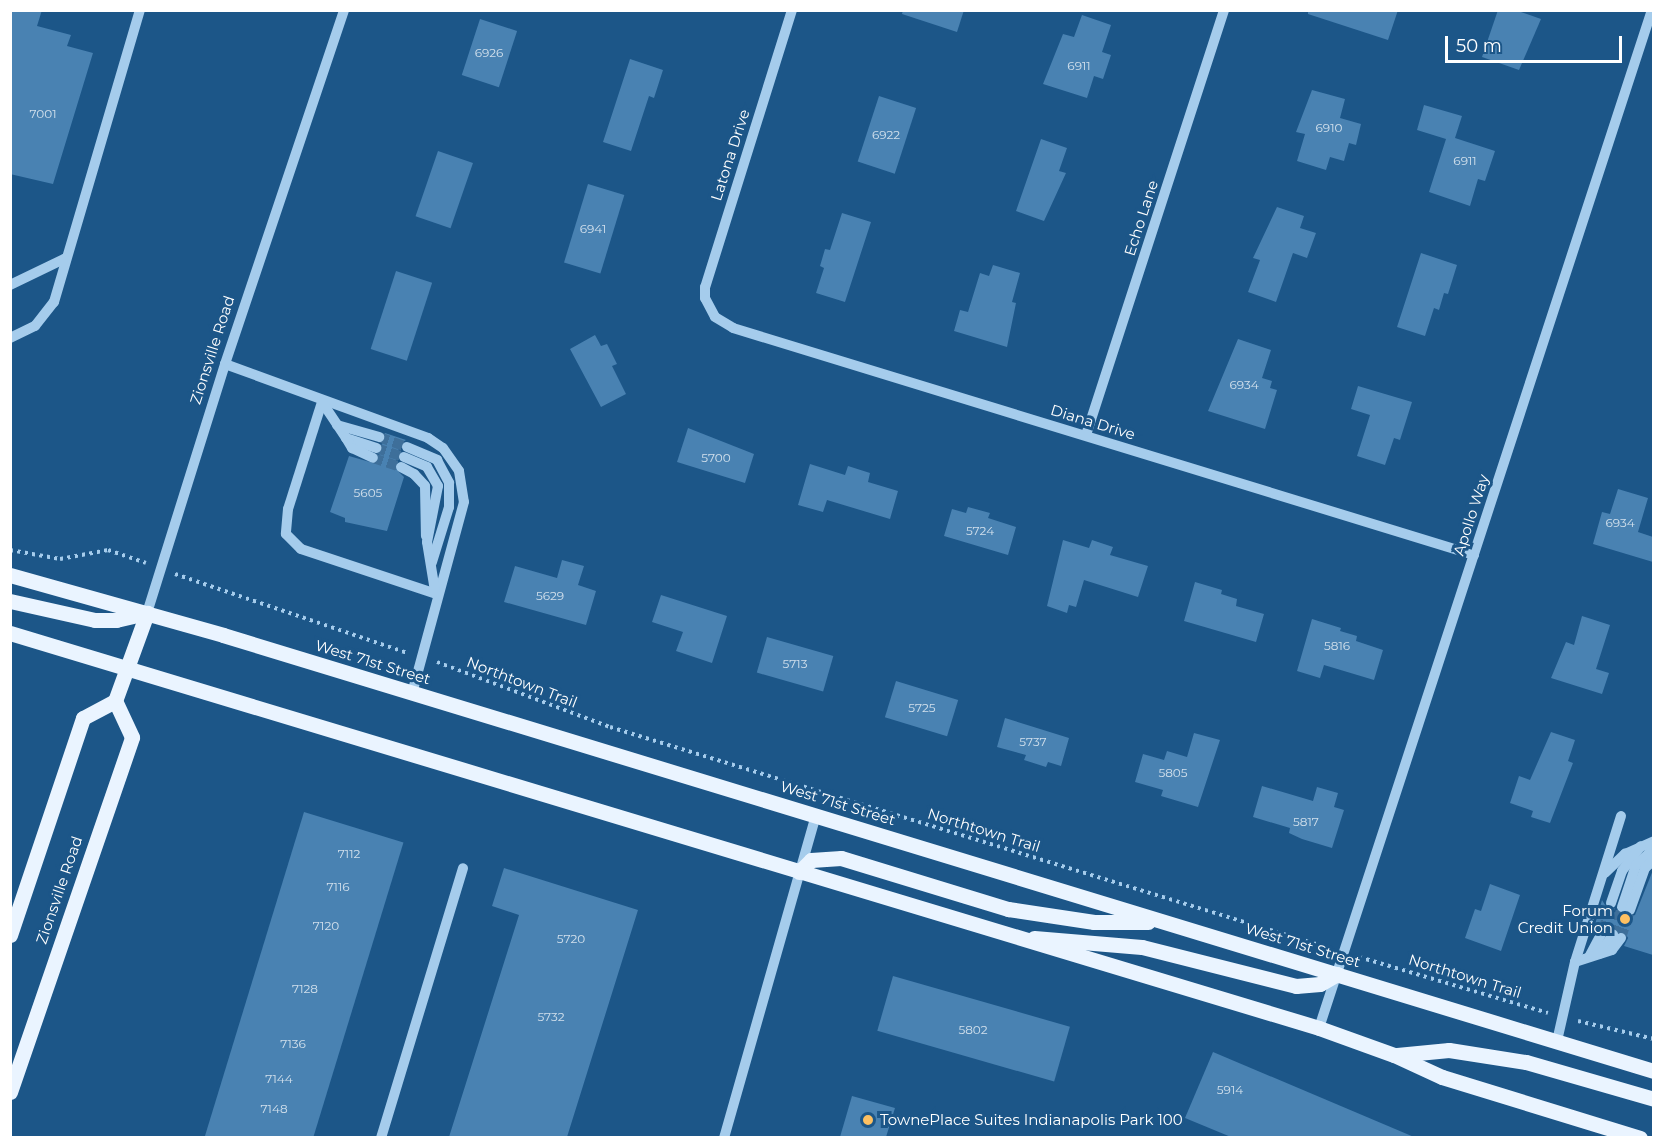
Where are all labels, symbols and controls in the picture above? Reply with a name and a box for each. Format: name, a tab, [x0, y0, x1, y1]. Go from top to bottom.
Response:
scale bar	[1448, 24, 1625, 62]
text: 50 m	[1456, 35, 1502, 57]
house number: 6926	[475, 46, 503, 60]
house number: 6911	[1067, 59, 1091, 73]
house number: 7001	[29, 107, 57, 121]
street label: Latona Drive	[707, 107, 753, 203]
house number: 6910	[1316, 121, 1342, 135]
house number: 6922	[872, 128, 900, 142]
house number: 6911	[1453, 154, 1477, 168]
street label: Echo Lane	[1120, 178, 1162, 258]
house number: 6941	[580, 222, 606, 236]
street label: Zionsville Road	[186, 294, 238, 406]
house number: 6934	[1229, 378, 1259, 392]
street label: Diana Drive	[1049, 401, 1137, 443]
house number: 5700	[701, 451, 731, 465]
street label: Apollo Way	[1449, 472, 1493, 558]
house number: 5605	[354, 486, 382, 500]
house number: 6934	[1605, 516, 1635, 530]
house number: 5724	[966, 524, 994, 538]
house number: 5629	[536, 589, 564, 603]
street label: West 71st Street	[313, 636, 433, 688]
house number: 5816	[1324, 639, 1350, 653]
street label: Northtown Trail	[464, 653, 580, 711]
house number: 5713	[783, 657, 807, 671]
house number: 5725	[908, 701, 936, 715]
house number: 5737	[1019, 735, 1047, 749]
house number: 5805	[1158, 766, 1188, 780]
street label: West 71st Street	[778, 777, 898, 829]
street label: Northtown Trail	[925, 804, 1043, 856]
house number: 5817	[1293, 815, 1319, 829]
street label: Zionsville Road	[32, 834, 86, 946]
house number: 7112	[338, 847, 360, 861]
house number: 7116	[326, 880, 350, 894]
place label: Forum Credit Union	[1518, 901, 1613, 936]
marker: Forum Credit Union	[1618, 912, 1632, 926]
house number: 7120	[313, 919, 339, 933]
street label: West 71st Street	[1243, 919, 1363, 971]
house number: 5720	[557, 932, 585, 946]
street label: Northtown Trail	[1406, 950, 1524, 1002]
house number: 7128	[292, 982, 318, 996]
house number: 5732	[537, 1010, 565, 1024]
house number: 5802	[958, 1023, 988, 1037]
house number: 7136	[280, 1037, 306, 1051]
house number: 7144	[265, 1072, 293, 1086]
house number: 5914	[1217, 1083, 1243, 1097]
house number: 7148	[260, 1102, 288, 1116]
place label: TownePlace Suites Indianapolis Park 100	[880, 1111, 1183, 1129]
marker: TownePlace Suites Indianapolis Park 100	[861, 1113, 875, 1127]

